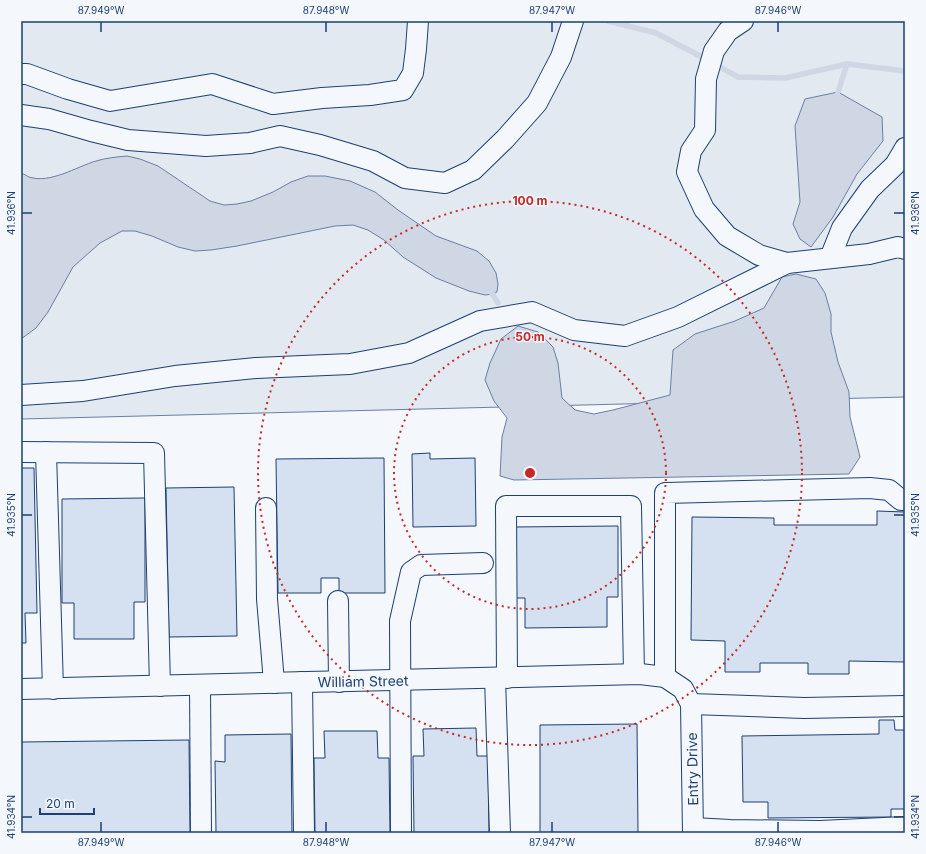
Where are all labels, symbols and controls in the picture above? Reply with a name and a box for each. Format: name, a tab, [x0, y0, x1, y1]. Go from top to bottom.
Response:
text: 87.949°W	[78, 4, 124, 16]
text: 87.948°W	[303, 4, 349, 16]
text: 87.947°W	[529, 4, 575, 16]
text: 87.946°W	[755, 4, 801, 16]
text: 41.936°N	[5, 191, 17, 235]
text: 41.936°N	[909, 191, 921, 235]
text: 100 m	[512, 193, 548, 208]
text: 50 m	[515, 329, 545, 344]
centre of rings	[523, 466, 537, 480]
text: 41.935°N	[5, 493, 17, 537]
text: 41.935°N	[909, 493, 921, 537]
street label: William Street	[317, 672, 409, 690]
street label: Entry Drive	[683, 732, 701, 806]
scale bar	[40, 790, 94, 816]
text: 41.934°N	[5, 795, 17, 839]
text: 41.934°N	[909, 795, 921, 839]
text: 20 m	[46, 796, 75, 811]
text: 87.949°W	[78, 836, 124, 848]
text: 87.948°W	[303, 836, 349, 848]
text: 87.947°W	[529, 836, 575, 848]
text: 87.946°W	[755, 836, 801, 848]

